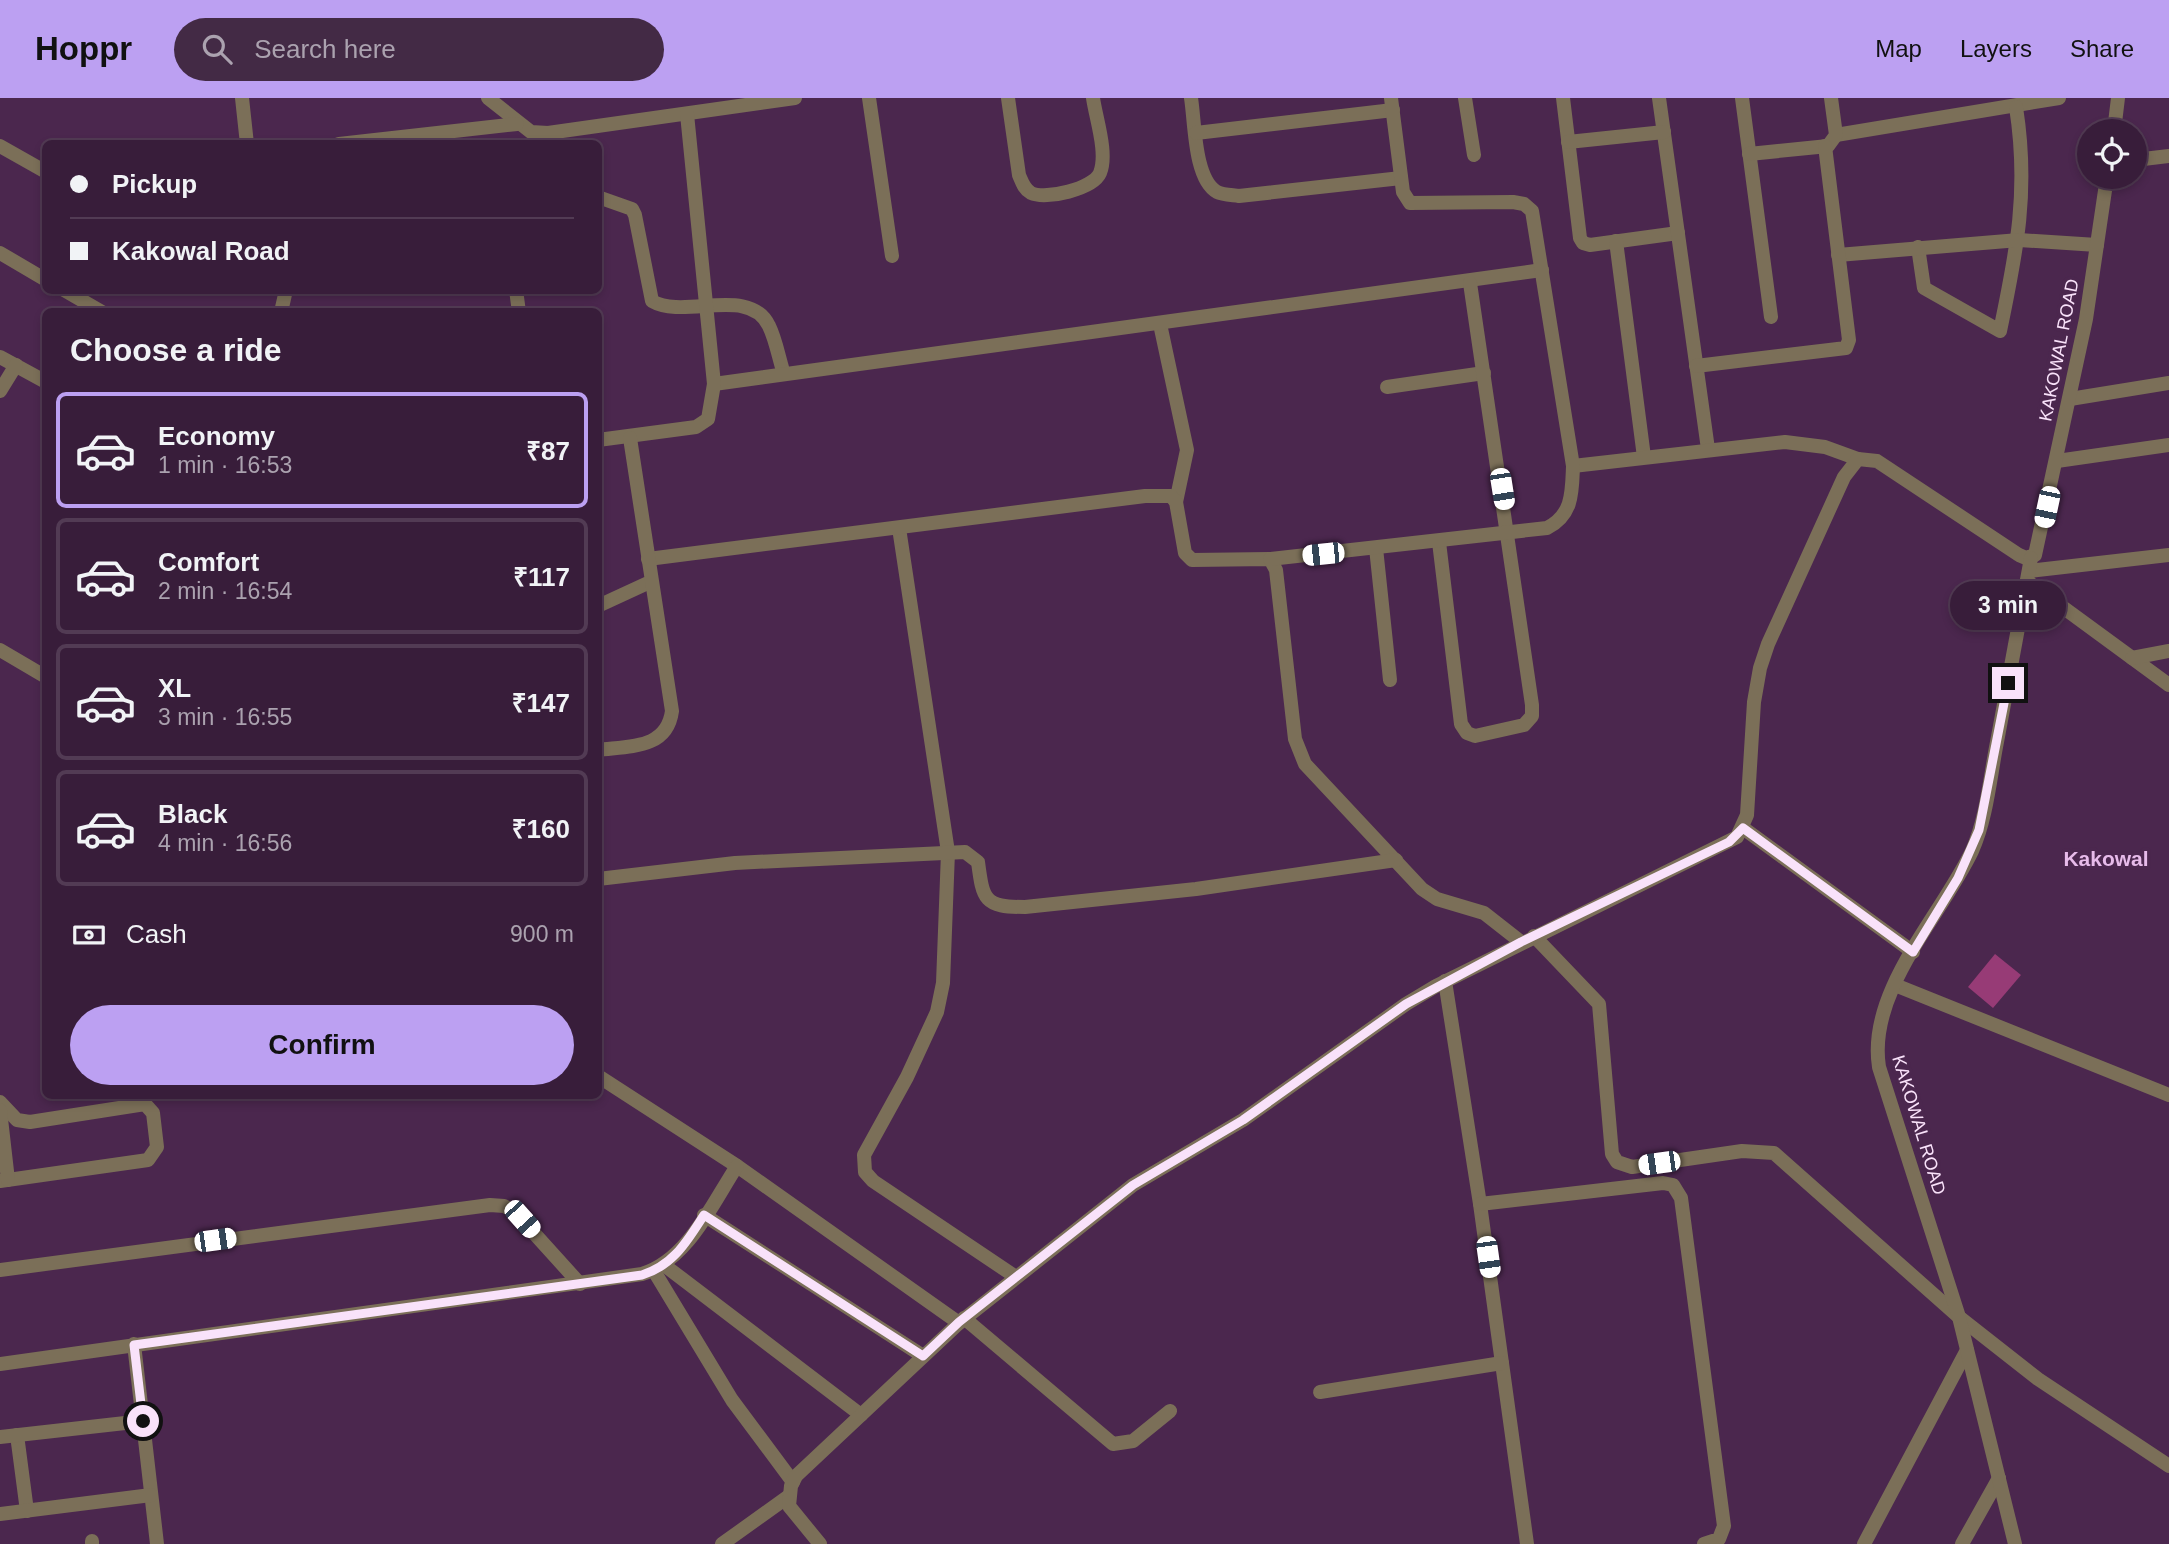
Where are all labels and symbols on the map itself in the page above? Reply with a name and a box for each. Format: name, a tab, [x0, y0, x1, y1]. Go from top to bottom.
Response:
street label: KAKOWAL ROAD	[2035, 277, 2083, 423]
car	[1489, 467, 1516, 511]
car	[2033, 484, 2062, 530]
car	[1302, 541, 1345, 567]
callout: 3 min	[1950, 582, 2066, 630]
route end	[1992, 667, 2024, 699]
district label: Kakowal	[2063, 847, 2149, 870]
street label: KAKOWAL ROAD	[1888, 1053, 1950, 1197]
car	[1637, 1150, 1682, 1176]
car	[501, 1196, 544, 1242]
car	[193, 1227, 238, 1253]
car	[1475, 1235, 1502, 1279]
route start	[127, 1405, 159, 1437]

